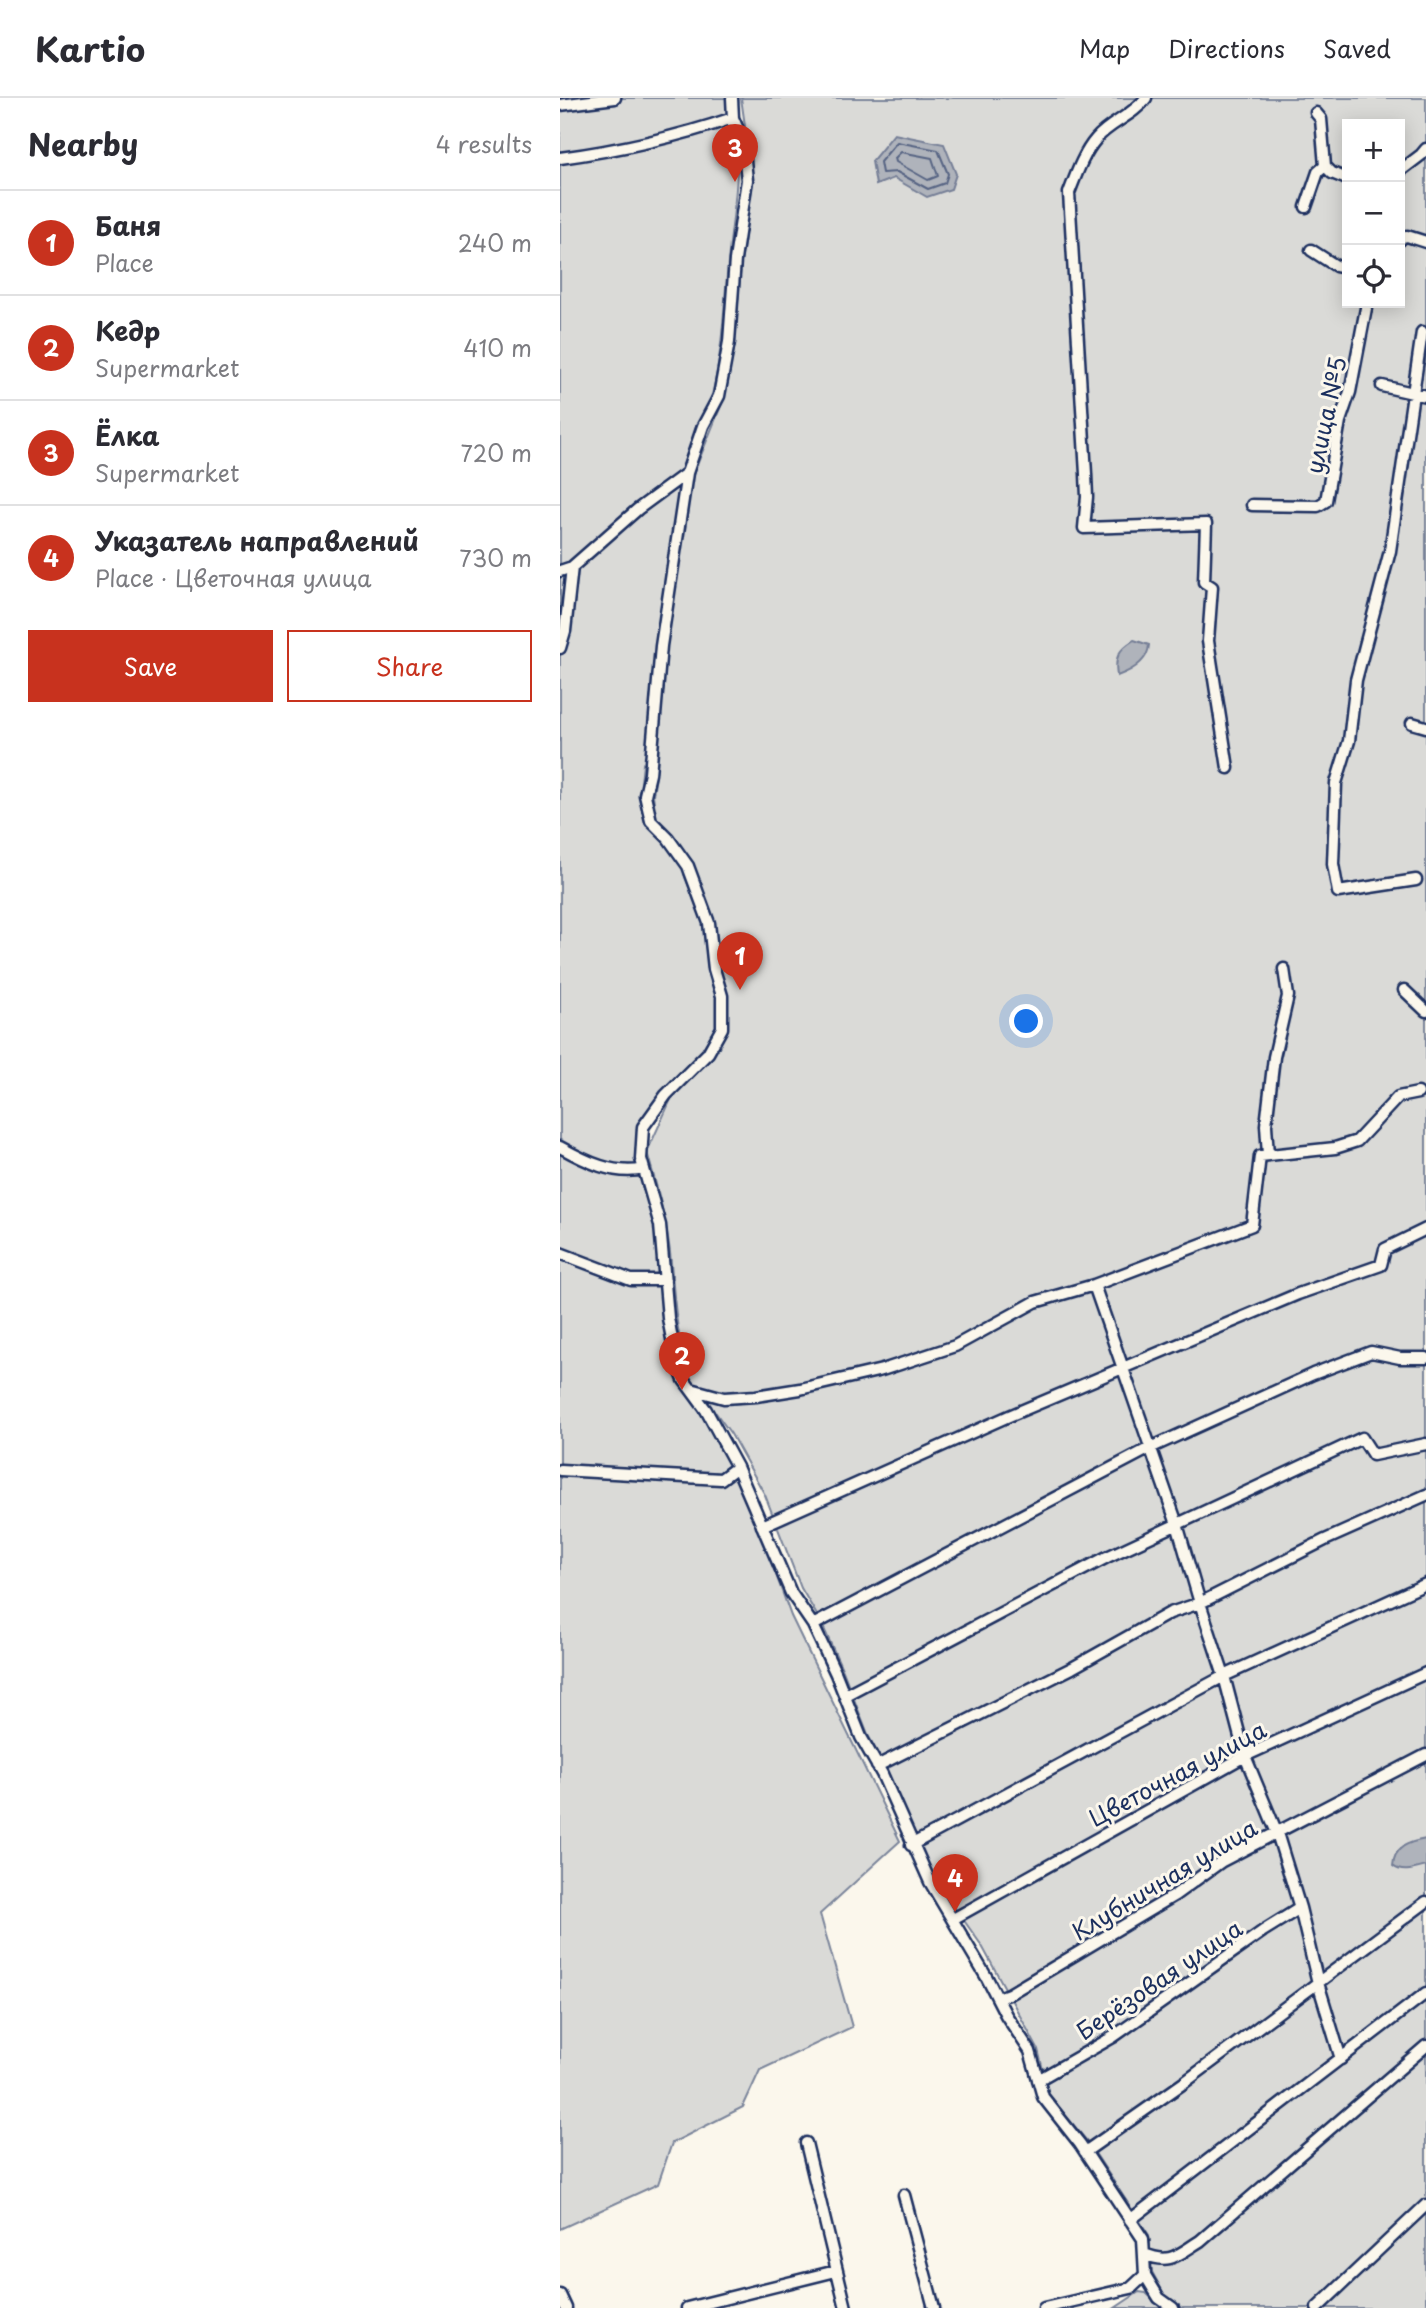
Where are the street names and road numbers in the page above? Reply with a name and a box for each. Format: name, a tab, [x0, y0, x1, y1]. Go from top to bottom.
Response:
street label: улица №5	[1296, 353, 1354, 477]
street label: Цветочная улица	[1082, 1711, 1272, 1835]
street label: Клубничная улица	[1064, 1809, 1264, 1948]
street label: Берёзовая улица	[1069, 1910, 1249, 2048]

